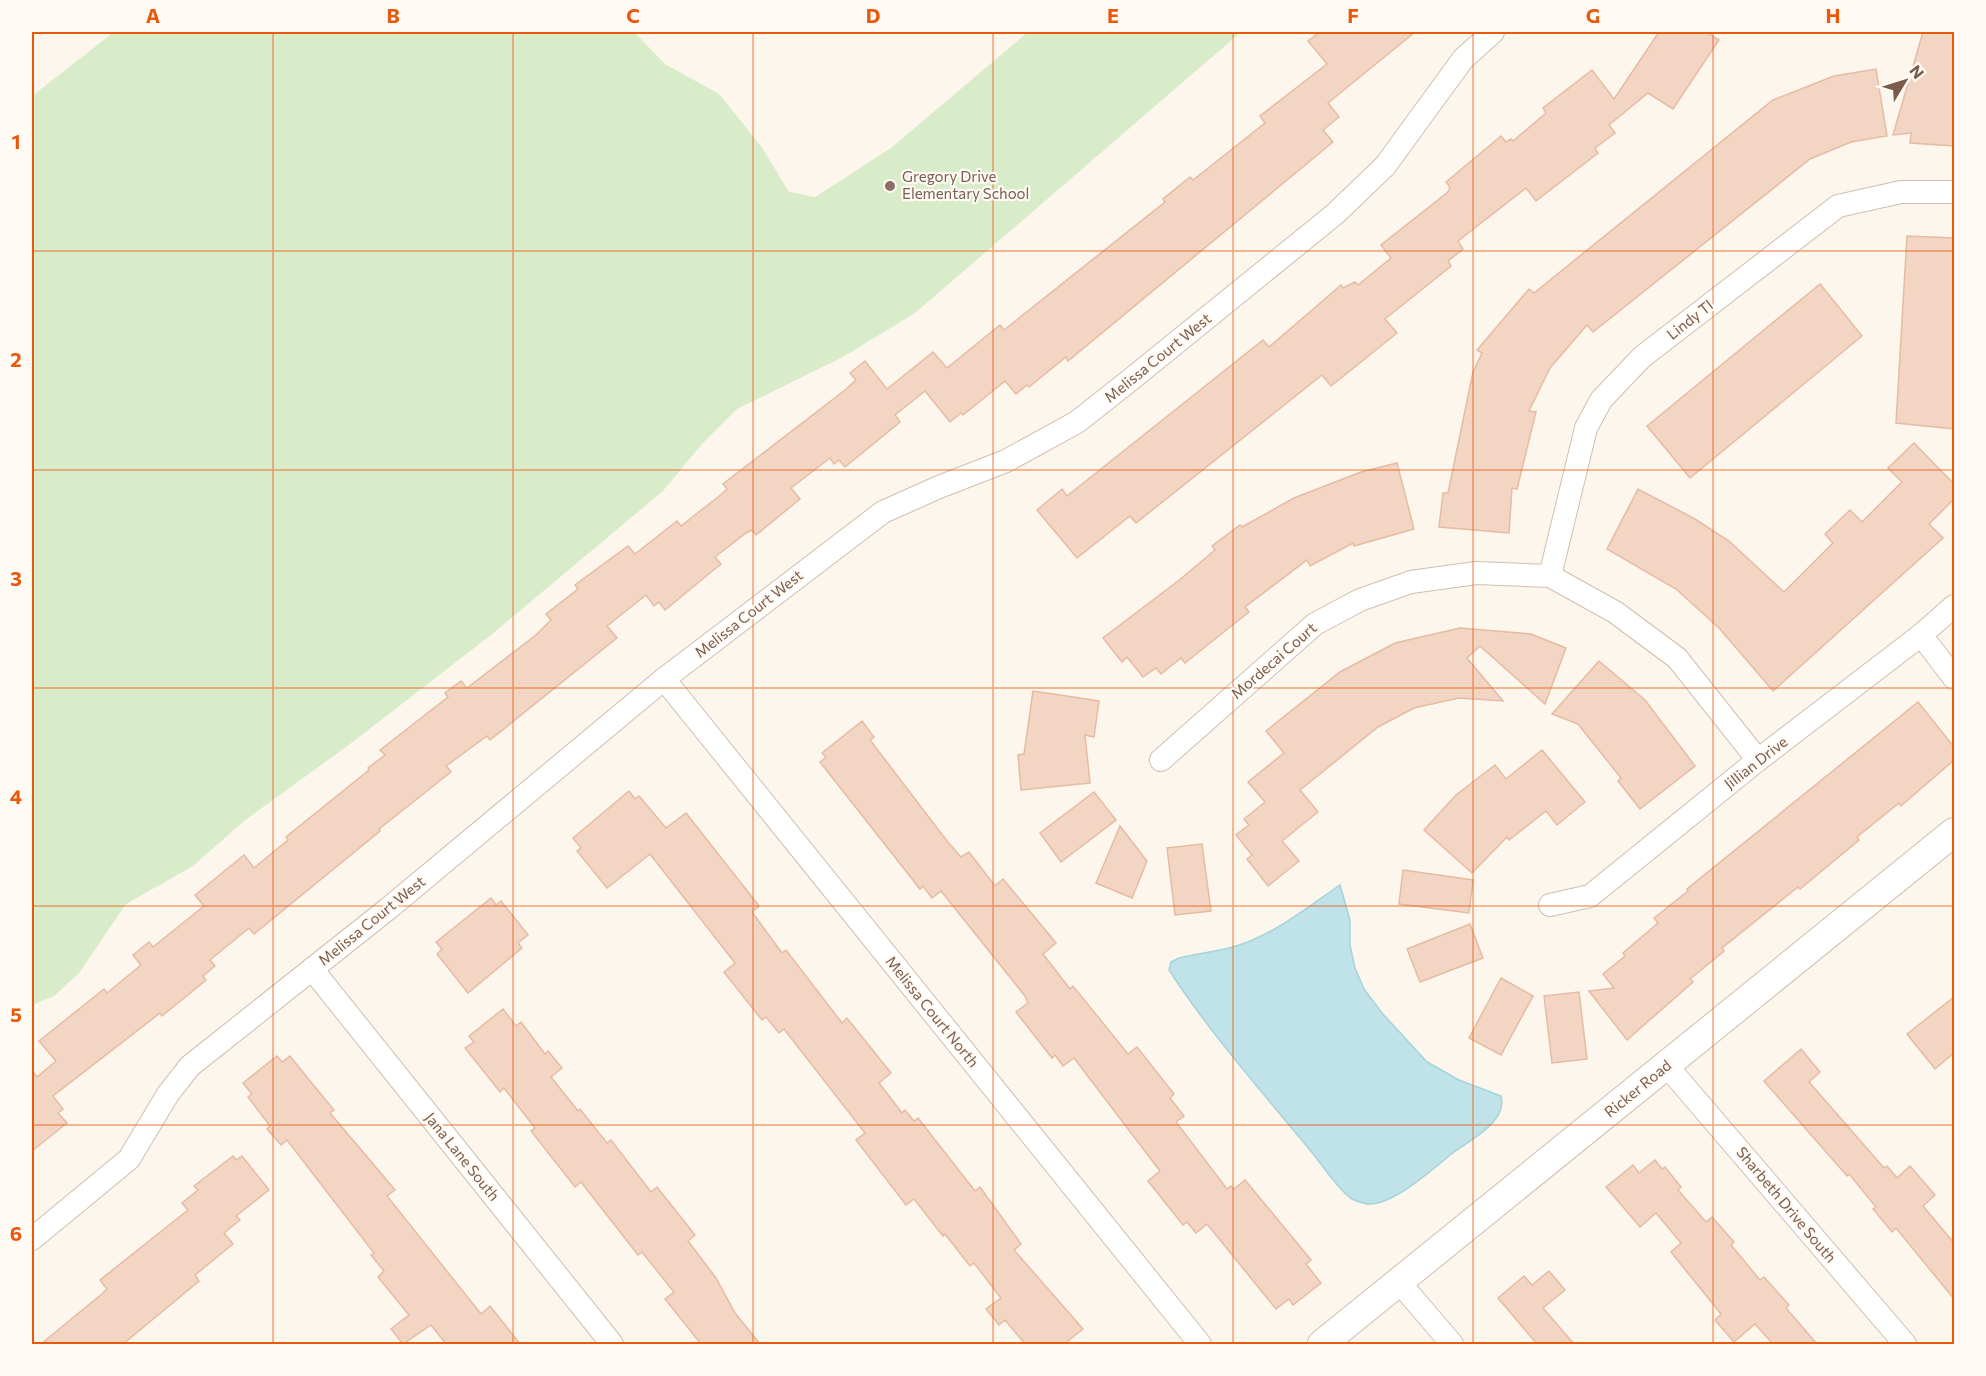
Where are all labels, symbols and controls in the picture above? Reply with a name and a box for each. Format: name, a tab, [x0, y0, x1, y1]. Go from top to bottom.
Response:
text: A	[146, 3, 160, 27]
text: B	[386, 3, 400, 27]
text: C	[626, 3, 640, 27]
text: D	[866, 3, 880, 27]
text: E	[1107, 3, 1119, 27]
text: F	[1347, 3, 1359, 27]
text: G	[1586, 3, 1600, 27]
text: H	[1826, 3, 1841, 27]
north arrow	[1875, 51, 1935, 111]
text: N	[1906, 61, 1928, 82]
text: 1	[11, 129, 21, 153]
place label: Gregory Drive Elementary School	[902, 167, 1029, 202]
marker: Gregory Drive Elementary School	[883, 179, 897, 193]
street label: Lindy Tl	[1663, 296, 1716, 343]
street label: Melissa Court West	[1100, 309, 1214, 406]
text: 2	[10, 347, 22, 371]
street label: Melissa Court West	[691, 565, 806, 661]
text: 3	[10, 566, 22, 590]
street label: Mordecai Court	[1227, 618, 1320, 702]
street label: Jillian Drive	[1720, 732, 1791, 792]
text: 4	[10, 784, 22, 808]
street label: Melissa Court West	[314, 872, 428, 969]
street label: Melissa Court North	[882, 952, 983, 1071]
text: 5	[10, 1002, 22, 1026]
street label: Ricker Road	[1600, 1056, 1674, 1121]
street label: Jana Lane South	[422, 1109, 504, 1204]
street label: Sharbeth Drive South	[1733, 1143, 1840, 1266]
text: 6	[10, 1221, 22, 1245]

